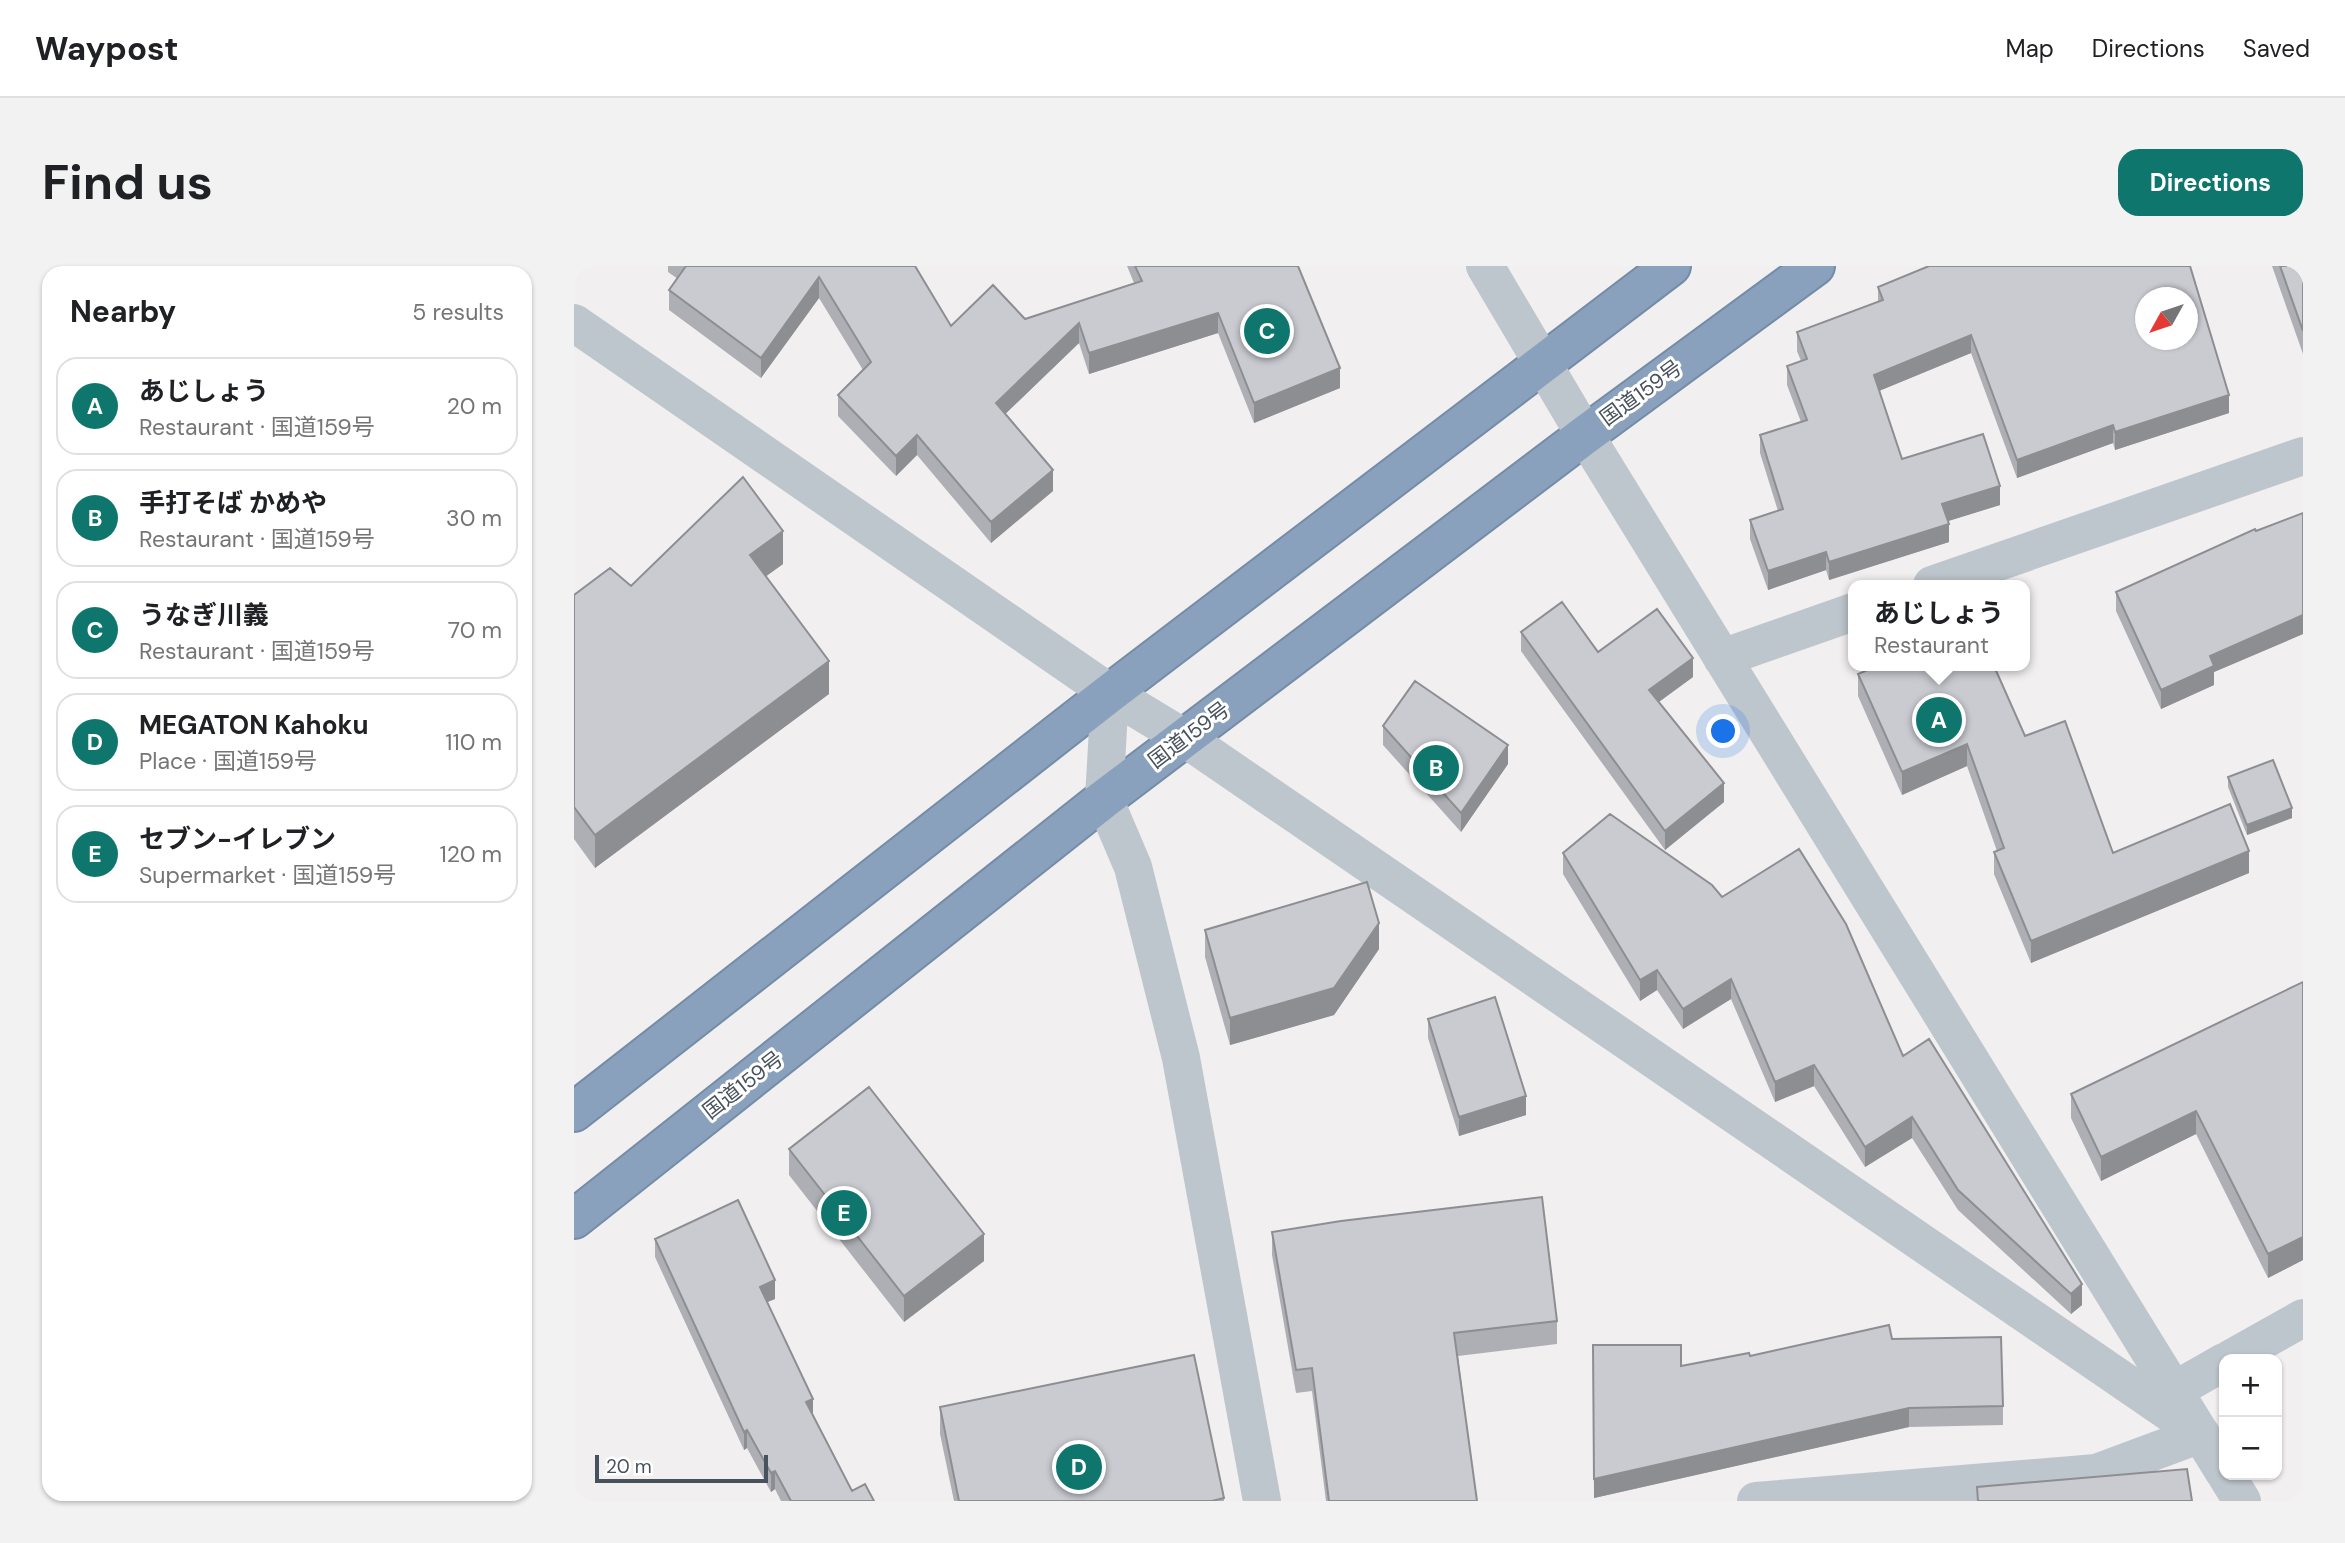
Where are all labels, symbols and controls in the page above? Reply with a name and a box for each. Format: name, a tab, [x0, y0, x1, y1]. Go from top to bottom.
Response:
text: Waypost	[35, 27, 178, 70]
text: Map	[2006, 33, 2054, 64]
text: Directions	[2092, 33, 2205, 64]
text: Saved	[2243, 33, 2310, 64]
button: Directions	[2118, 149, 2303, 216]
text: Find us	[42, 150, 213, 214]
north arrow	[2135, 287, 2198, 350]
text: Nearby	[70, 292, 176, 331]
text: 5 results	[412, 297, 504, 327]
pin: C	[1244, 305, 1290, 357]
street label: 国道159号	[1594, 354, 1688, 432]
text: あじしょう	[139, 374, 269, 408]
text: A	[87, 391, 103, 421]
text: 20 m	[447, 391, 502, 421]
text: Restaurant · 国道159号	[139, 412, 375, 442]
text: 手打そば かめや	[139, 486, 327, 520]
text: B	[88, 503, 102, 533]
text: 30 m	[446, 503, 502, 533]
text: Restaurant · 国道159号	[139, 524, 375, 554]
popup	[1848, 580, 2030, 671]
text: あじしょう	[1874, 596, 2004, 630]
text: うなぎ川義	[139, 598, 269, 632]
text: C	[87, 615, 103, 645]
text: 70 m	[448, 615, 502, 645]
text: Restaurant	[1874, 630, 1989, 660]
text: Restaurant · 国道159号	[139, 636, 375, 666]
pin: A	[1916, 694, 1962, 746]
street label: 国道159号	[1143, 695, 1235, 775]
text: MEGATON Kahoku	[139, 708, 369, 742]
your location	[1706, 714, 1740, 748]
text: D	[87, 727, 103, 757]
text: 110 m	[445, 727, 502, 757]
pin: B	[1413, 742, 1459, 794]
text: Place · 国道159号	[139, 746, 317, 776]
text: セブン-イレブン	[139, 822, 336, 856]
text: E	[88, 839, 102, 869]
text: 120 m	[439, 839, 502, 869]
text: Supermarket · 国道159号	[139, 860, 396, 890]
street label: 国道159号	[697, 1045, 789, 1125]
pin: E	[821, 1187, 867, 1239]
map controls	[2219, 1354, 2282, 1480]
button: +	[2219, 1354, 2282, 1417]
button: −	[2219, 1417, 2282, 1480]
pin: D	[1056, 1441, 1102, 1493]
scale bar	[595, 1452, 768, 1484]
text: 20 m	[606, 1454, 652, 1479]

